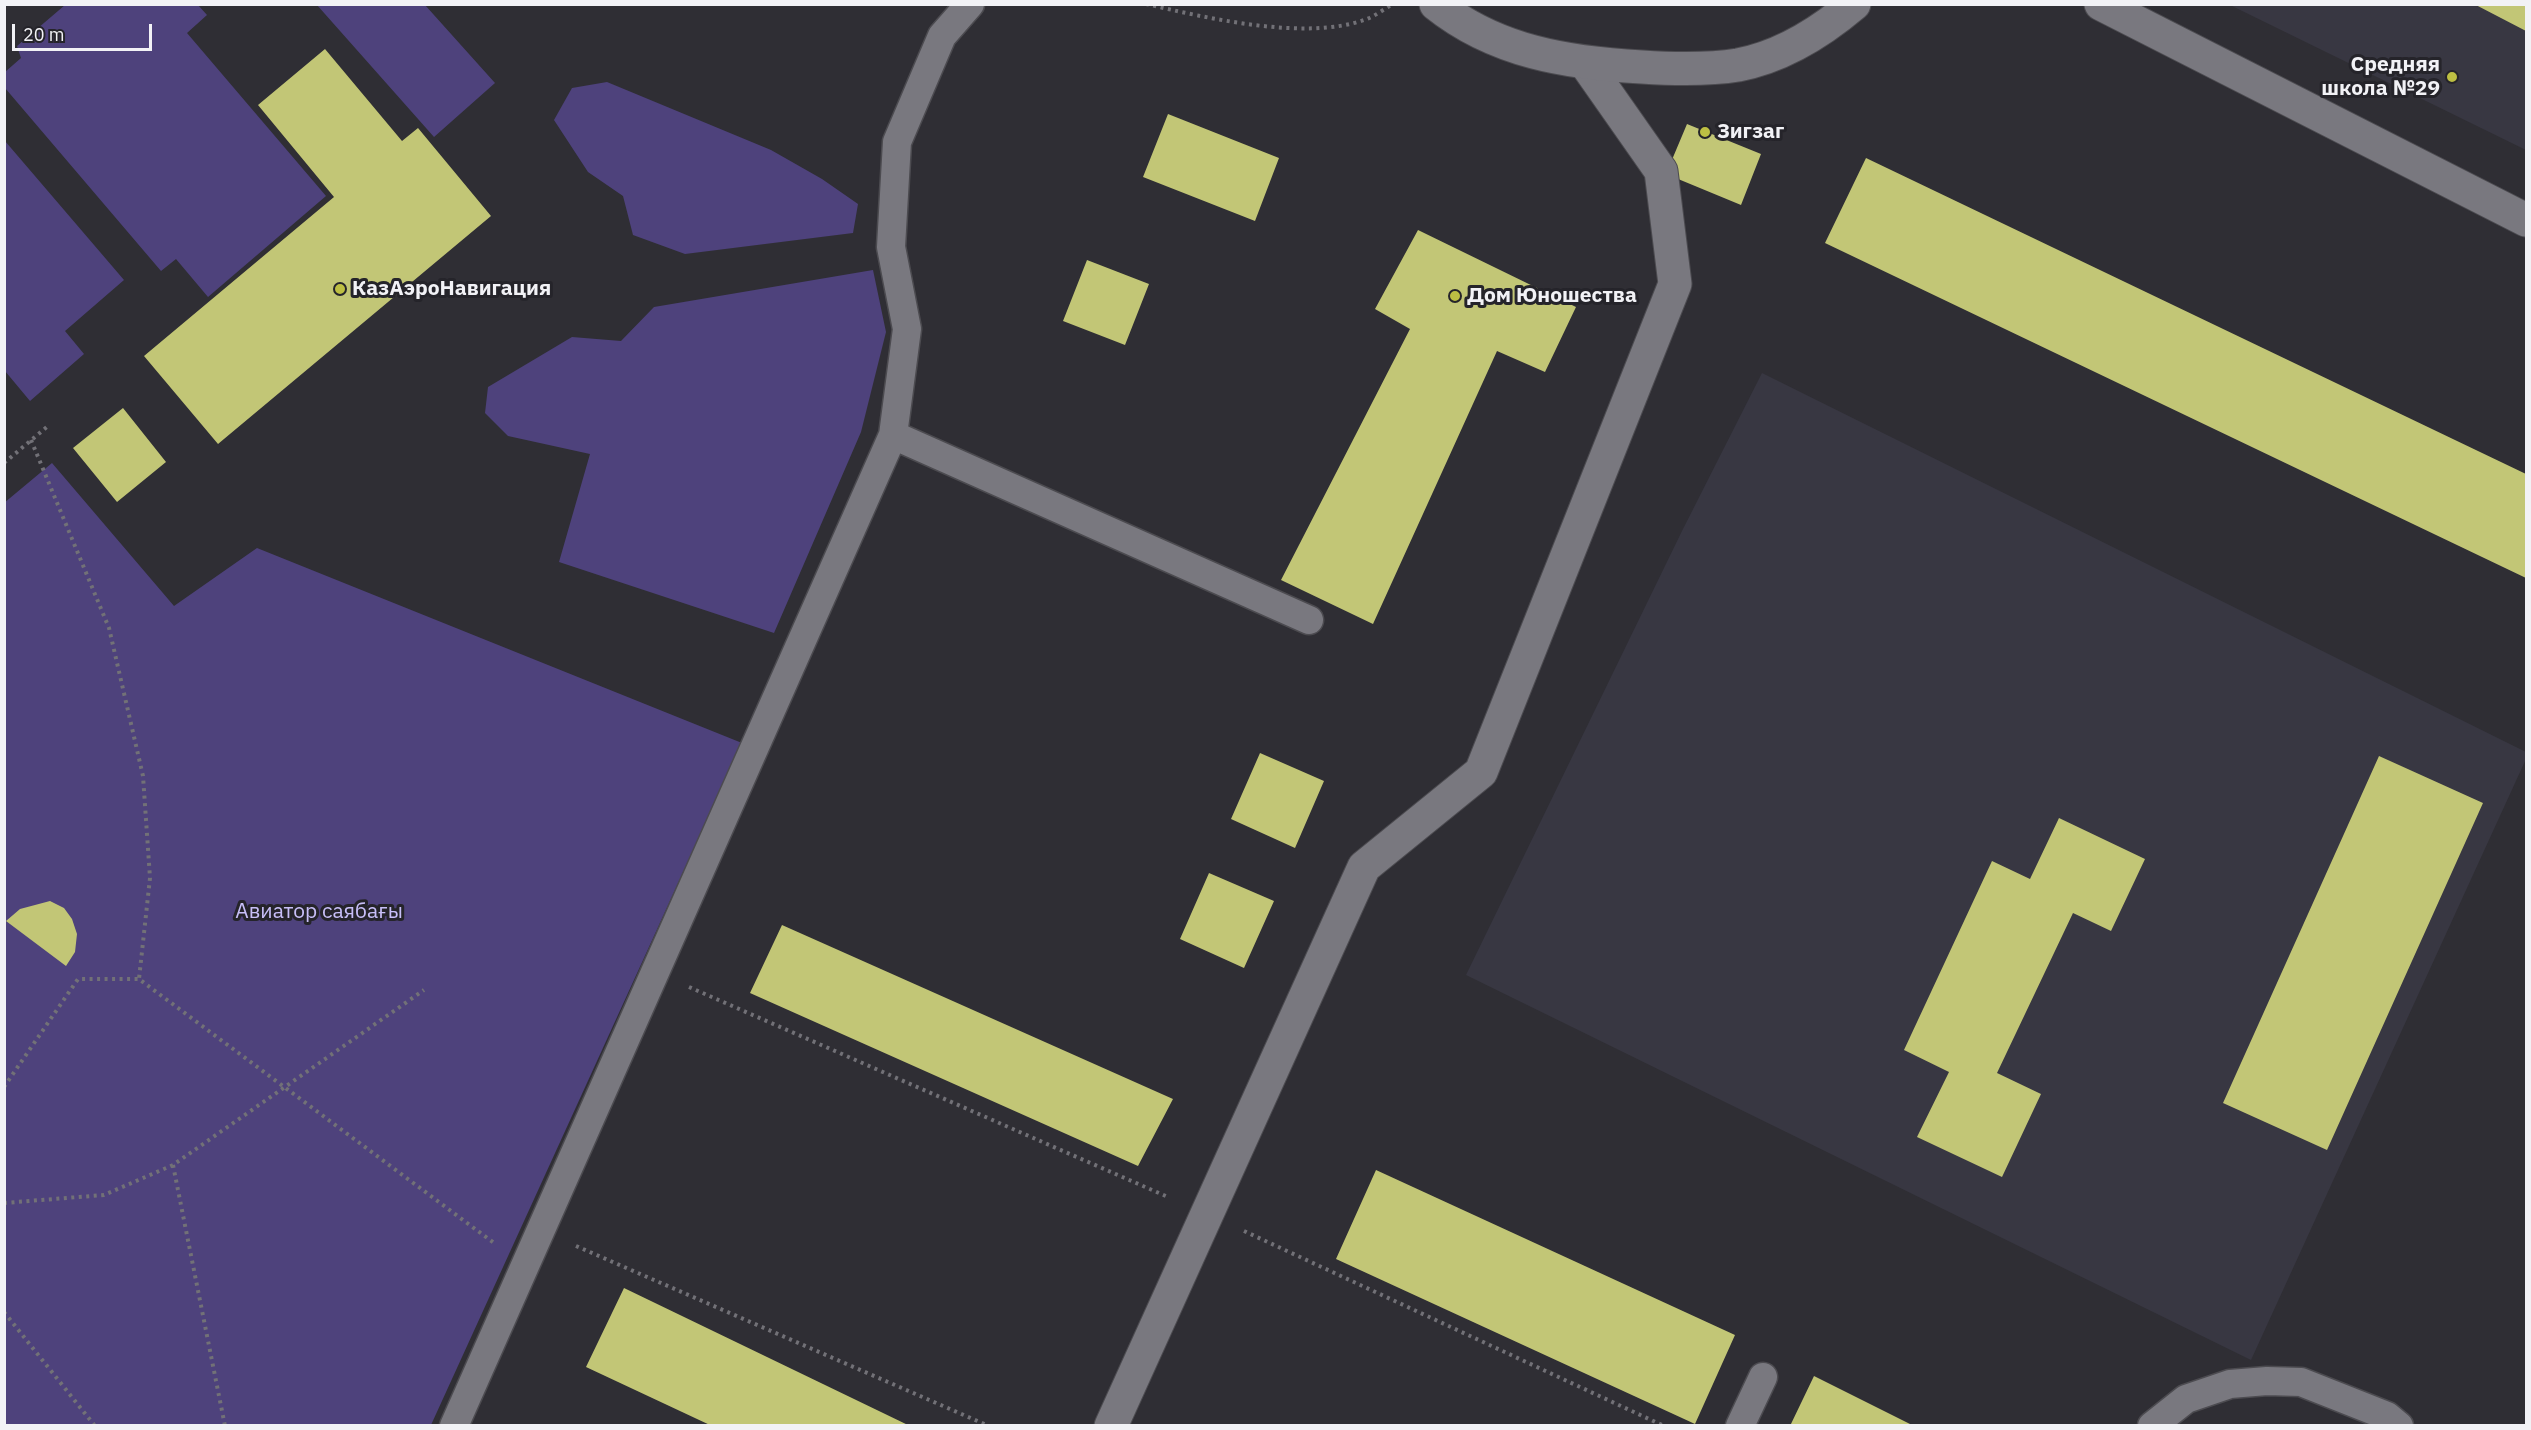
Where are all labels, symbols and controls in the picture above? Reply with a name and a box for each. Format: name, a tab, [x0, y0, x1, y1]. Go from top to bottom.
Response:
scale bar	[15, 12, 154, 50]
text: 20 m	[23, 23, 65, 46]
place label: Средняя школа №29	[2321, 52, 2440, 102]
marker: Средняя школа №29	[2445, 70, 2459, 84]
place label: Зигзаг	[1717, 119, 1784, 145]
marker: Зигзаг	[1698, 125, 1712, 139]
place label: КазАэроНавигация	[352, 276, 551, 302]
marker: КазАэроНавигация	[333, 282, 347, 296]
place label: Дом Юношества	[1467, 283, 1637, 309]
marker: Дом Юношества	[1448, 289, 1462, 303]
park label: Авиатор саябағы	[235, 899, 403, 925]

